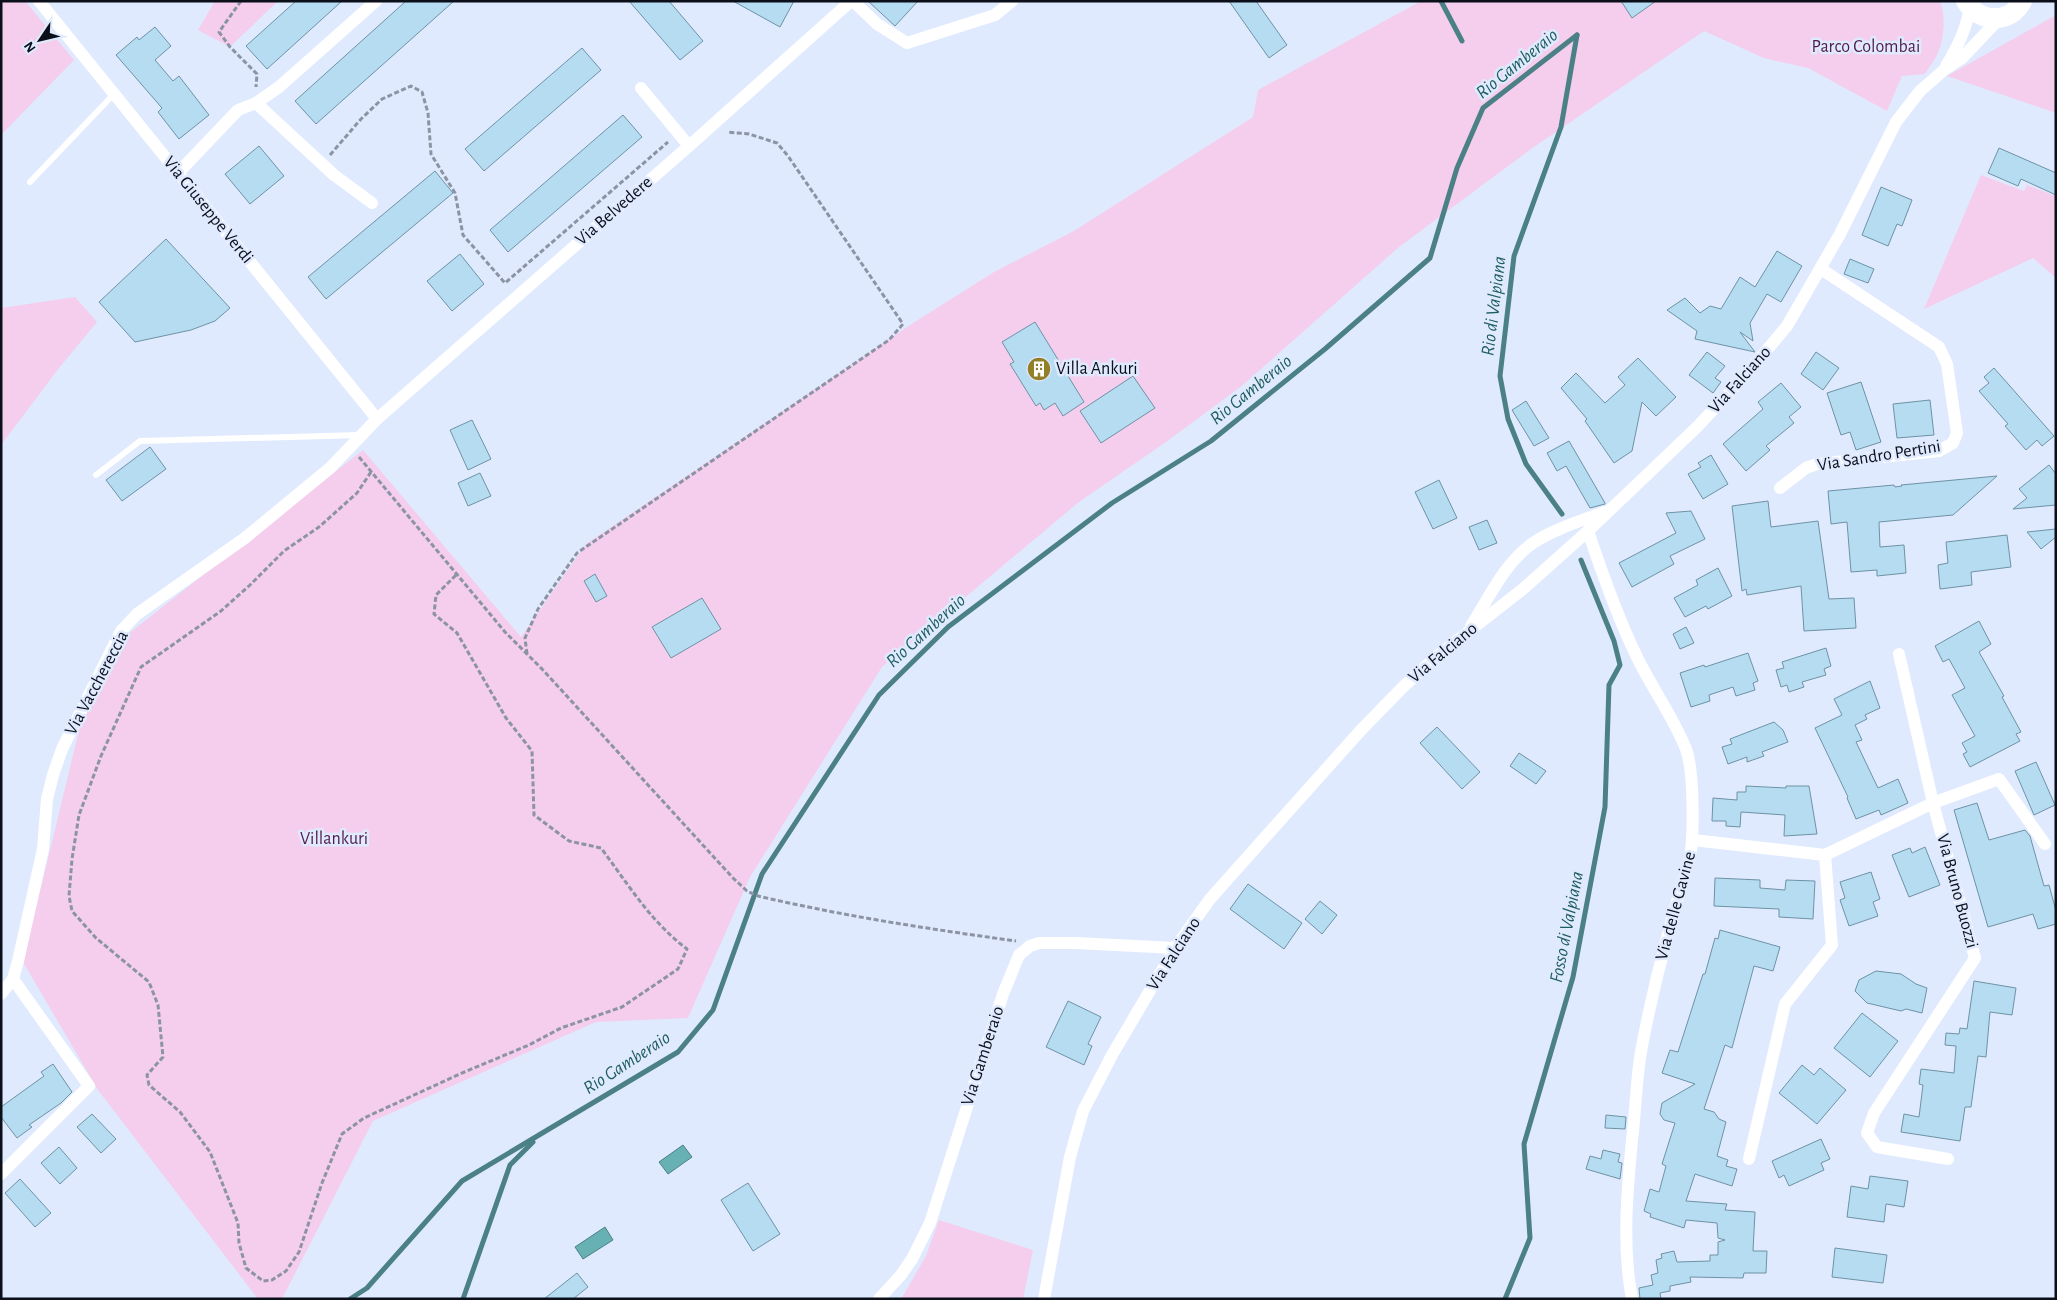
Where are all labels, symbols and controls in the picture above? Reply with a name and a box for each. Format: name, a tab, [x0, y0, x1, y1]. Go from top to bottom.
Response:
north arrow	[15, 15, 65, 65]
water label: Rio Gamberaio	[1472, 25, 1562, 103]
park label: Parco Colombai	[1812, 38, 1920, 56]
text: N	[22, 39, 39, 55]
street label: Via Giuseppe Verdi	[160, 153, 256, 267]
street label: Via Belvedere	[572, 173, 656, 249]
water label: Rio di Valpiana	[1478, 255, 1510, 357]
street label: Via Falciano	[1705, 343, 1775, 417]
water label: Rio Gamberaio	[1206, 351, 1296, 429]
building icon: Villa Ankuri	[1026, 356, 1052, 382]
place label: Villa Ankuri	[1056, 360, 1138, 378]
street label: Via Sandro Pertini	[1816, 437, 1942, 475]
water label: Rio Gamberaio	[883, 591, 969, 671]
street label: Via Falciano	[1405, 619, 1481, 687]
street label: Via Vacchereccia	[62, 628, 132, 738]
park label: Villankuri	[300, 830, 368, 848]
street label: Via Bruno Buozzi	[1933, 832, 1981, 950]
street label: Via delle Gavine	[1653, 850, 1699, 962]
water label: Fosso di Valpiana	[1547, 870, 1587, 984]
street label: Via Falciano	[1144, 914, 1204, 994]
street label: Via Gamberaio	[958, 1004, 1008, 1108]
water label: Rio Gamberaio	[580, 1028, 674, 1098]

